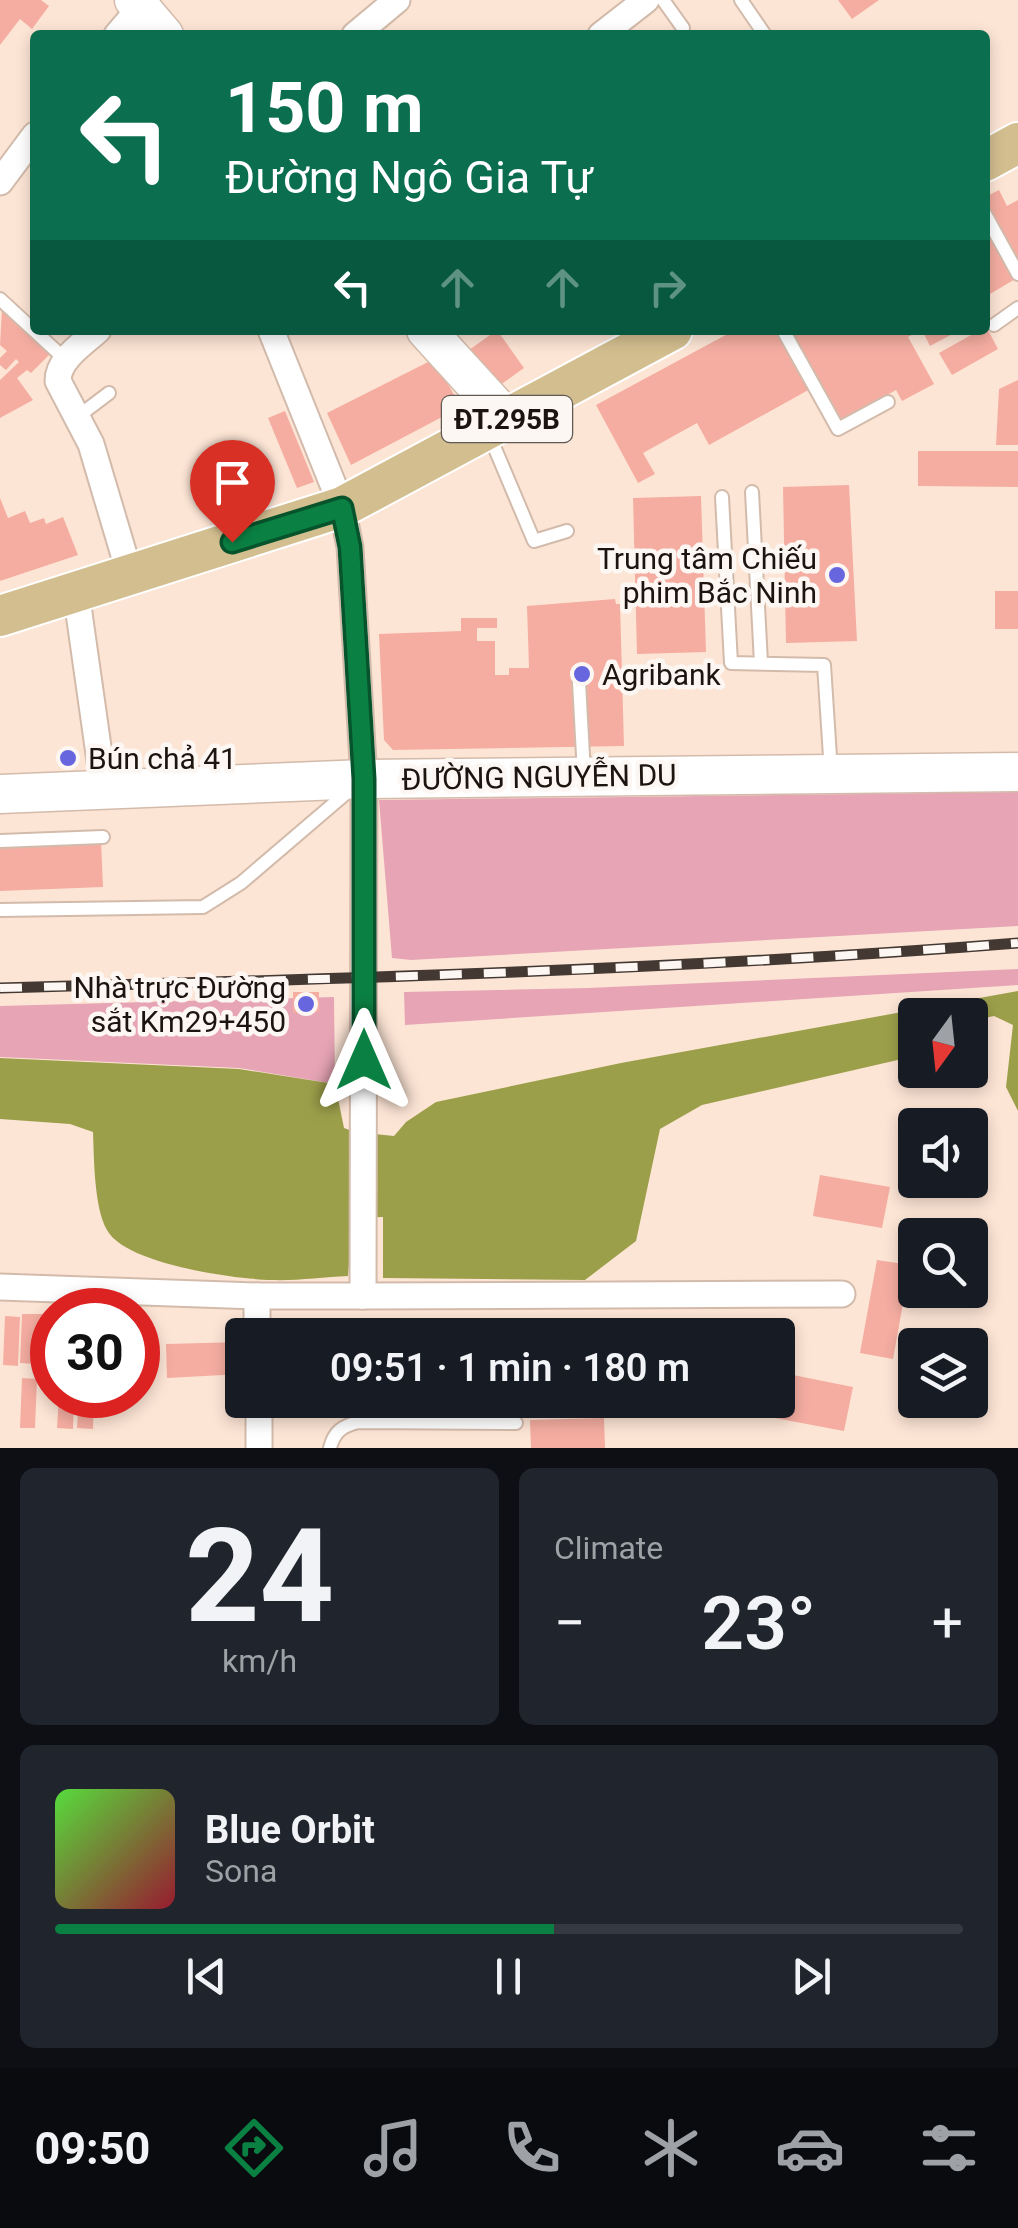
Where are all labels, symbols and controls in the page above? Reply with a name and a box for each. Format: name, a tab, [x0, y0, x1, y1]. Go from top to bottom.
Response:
text: 150 m	[225, 67, 424, 149]
icon: left	[60, 70, 190, 200]
text: Đường Ngô Gia Tự	[225, 151, 593, 204]
icon: left	[325, 260, 380, 315]
icon: ahead	[430, 260, 485, 315]
icon: ahead	[535, 260, 590, 315]
icon: right	[640, 260, 695, 315]
road number: ĐT.295B	[442, 396, 572, 442]
pin	[190, 440, 275, 543]
icon: arrive	[205, 455, 260, 510]
place label: Trung tâm Chiếu phim Bắc Ninh	[597, 541, 817, 610]
marker: Trung tâm Chiếu phim Bắc Ninh	[826, 564, 848, 586]
place label: Agribank	[602, 657, 722, 692]
marker: Agribank	[571, 663, 593, 685]
place label: Bún chả 41	[88, 741, 237, 776]
marker: Bún chả 41	[57, 747, 79, 769]
street label: ĐƯỜNG NGUYỄN DU	[401, 755, 677, 797]
place label: Nhà trực Đường sắt Km29+450	[73, 970, 286, 1039]
marker: Nhà trực Đường sắt Km29+450	[295, 993, 317, 1015]
north arrow	[898, 998, 988, 1088]
map controls	[898, 998, 988, 1418]
position arrow	[312, 1008, 416, 1112]
button: sound	[898, 1108, 988, 1198]
button: search	[898, 1218, 988, 1308]
speed limit sign: 30	[30, 1288, 160, 1418]
button: layers	[898, 1328, 988, 1418]
text: 09:51 · 1 min · 180 m	[330, 1346, 690, 1390]
text: 24	[185, 1500, 334, 1653]
text: Climate	[554, 1529, 663, 1567]
text: 23°	[701, 1579, 816, 1667]
text: −	[554, 1591, 585, 1655]
text: +	[932, 1591, 963, 1655]
text: km/h	[222, 1642, 297, 1680]
text: Blue Orbit	[205, 1808, 375, 1852]
text: Sona	[205, 1852, 277, 1890]
icon: previous	[179, 1949, 234, 2004]
icon: pause	[481, 1949, 536, 2004]
icon: next	[784, 1949, 839, 2004]
icon: directions	[219, 2113, 289, 2183]
icon: music	[358, 2113, 428, 2183]
icon: phone	[497, 2113, 567, 2183]
icon: climate	[636, 2113, 706, 2183]
icon: car	[775, 2113, 845, 2183]
icon: filters	[914, 2113, 984, 2183]
text: 09:50	[34, 2122, 150, 2175]

